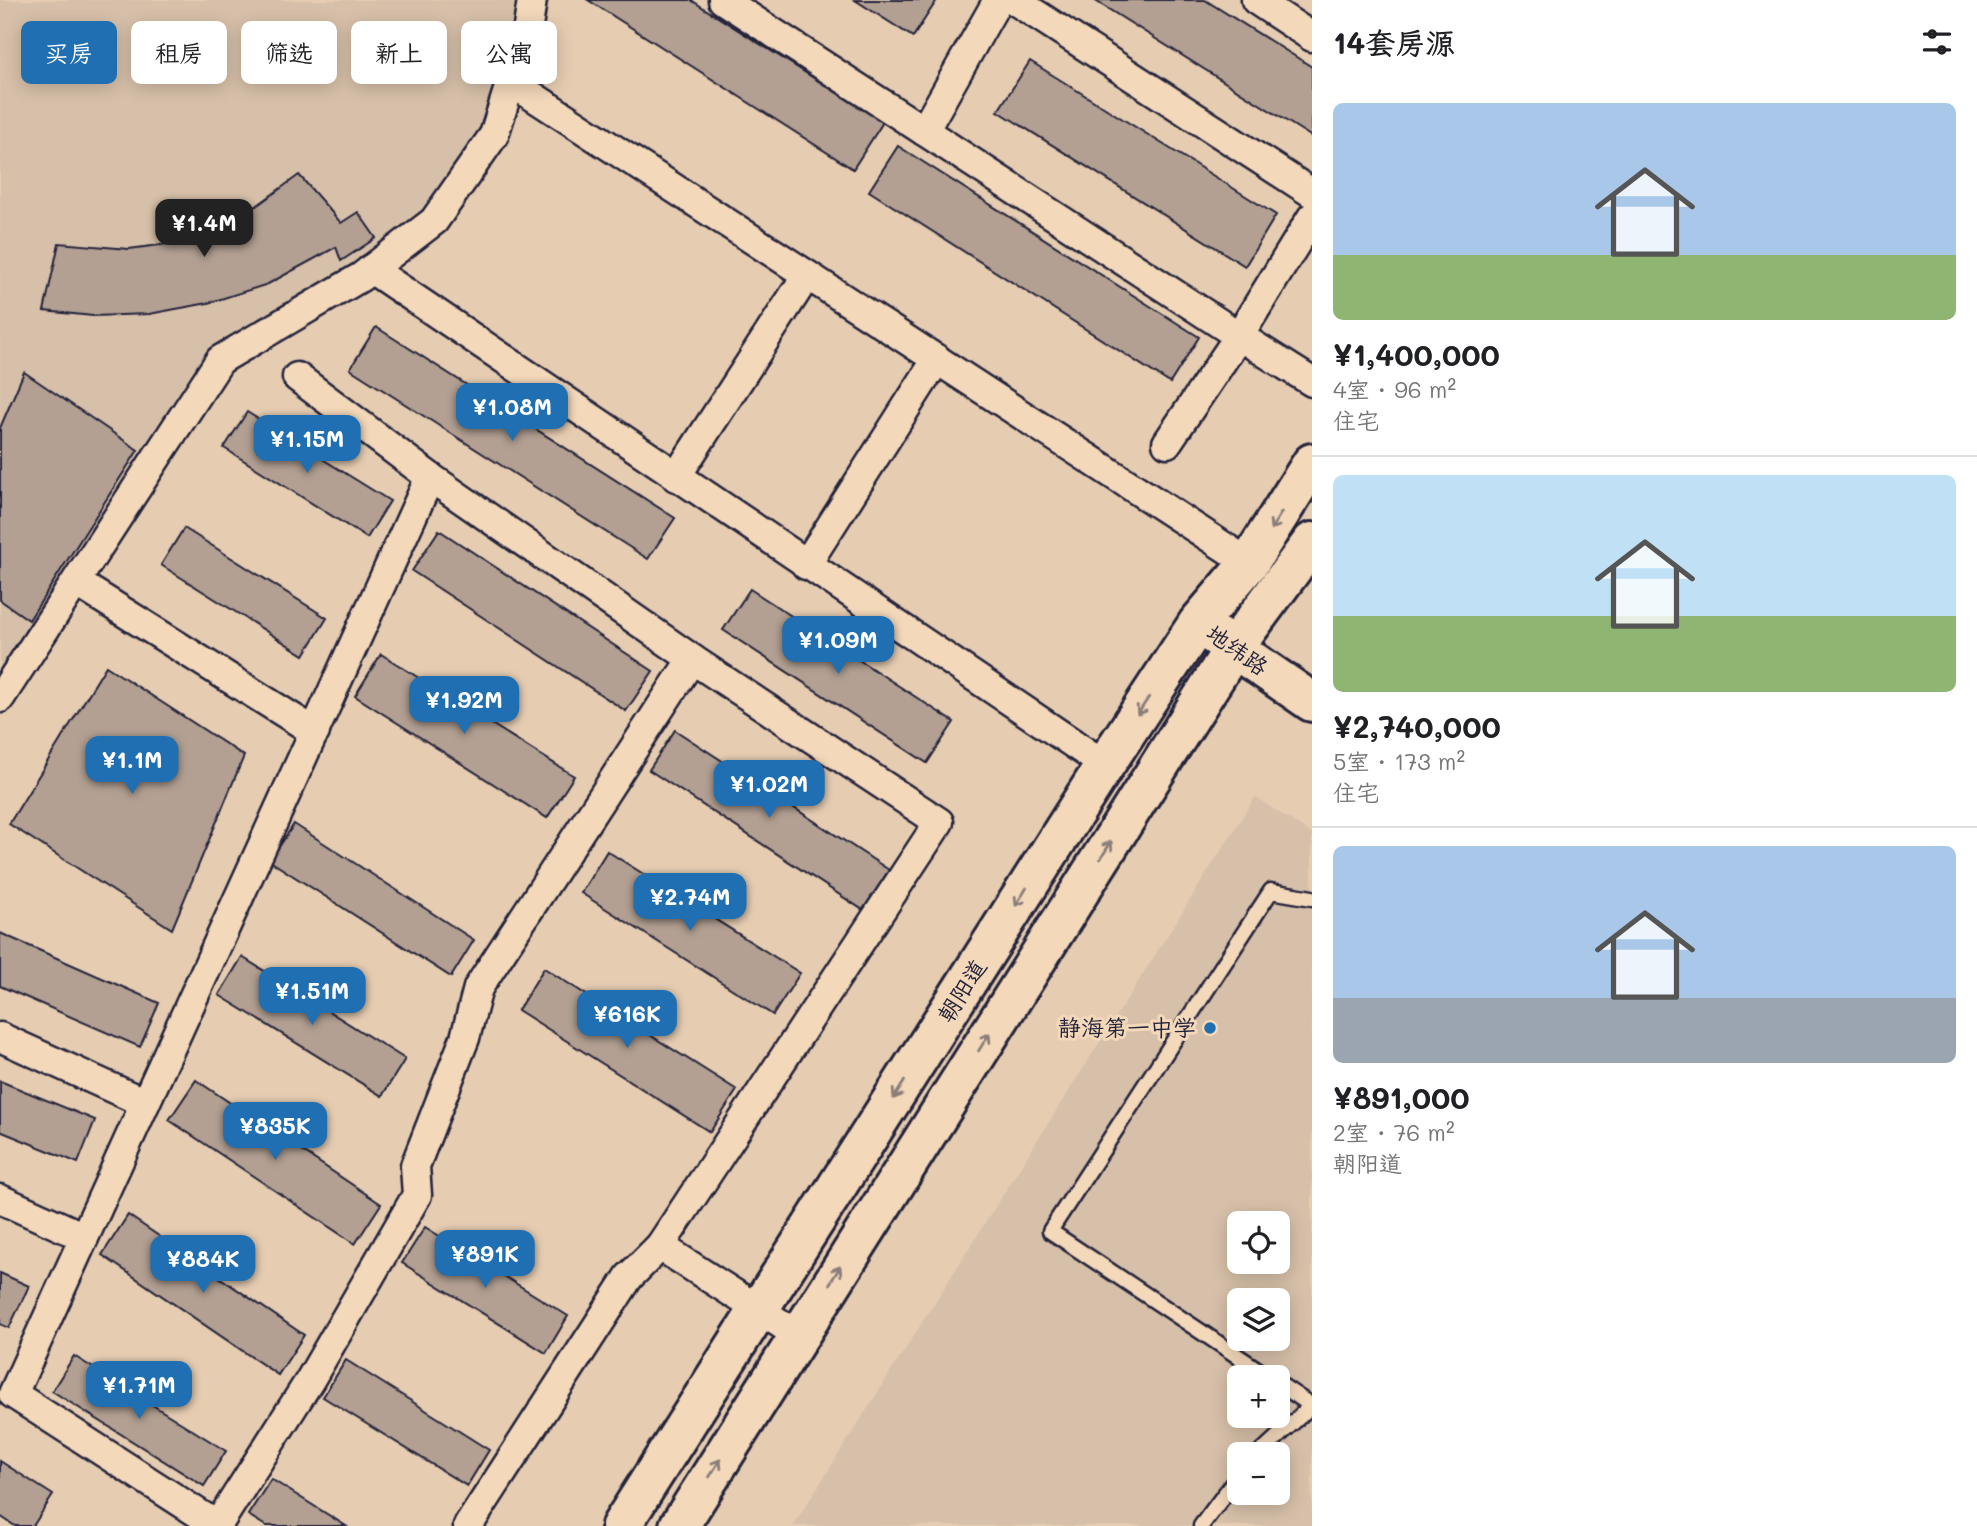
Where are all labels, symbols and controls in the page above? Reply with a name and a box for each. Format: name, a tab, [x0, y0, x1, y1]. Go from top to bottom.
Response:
chip: 买房	[21, 21, 117, 84]
chip: 租房	[131, 21, 227, 84]
chip: 筛选	[241, 21, 337, 84]
chip: 新上	[351, 21, 447, 84]
chip: 公寓	[461, 21, 557, 84]
text: 14套房源	[1333, 22, 1455, 62]
icon: filters	[1918, 23, 1956, 61]
icon: home	[1582, 149, 1708, 275]
pin: ¥1.4M	[155, 200, 253, 259]
text: ¥1.4M	[171, 207, 237, 237]
text: ¥1,400,000	[1333, 334, 1500, 374]
text: 4室 · 96 m²	[1333, 374, 1456, 404]
pin: ¥1.08M	[455, 384, 569, 443]
text: ¥1.08M	[472, 391, 552, 421]
text: 住宅	[1333, 405, 1379, 435]
pin: ¥1.15M	[250, 416, 364, 475]
text: ¥1.15M	[270, 423, 344, 453]
one-way arrow	[1268, 511, 1282, 531]
icon: home	[1582, 521, 1708, 647]
pin: ¥1.09M	[781, 616, 895, 676]
street label: 地纬路	[1201, 617, 1274, 681]
text: ¥1.09M	[798, 624, 878, 654]
pin: ¥1.92M	[407, 676, 521, 736]
text: ¥1.92M	[425, 684, 503, 714]
one-way arrow	[1136, 695, 1150, 715]
text: ¥2,740,000	[1333, 706, 1501, 746]
pin: ¥1.1M	[83, 736, 181, 796]
text: ¥1.1M	[101, 744, 163, 774]
text: 5室 · 173 m²	[1333, 746, 1465, 776]
pin: ¥1.02M	[712, 760, 826, 820]
text: ¥1.02M	[730, 768, 808, 798]
text: 住宅	[1333, 777, 1379, 807]
one-way arrow	[1099, 840, 1113, 860]
pin: ¥2.74M	[633, 874, 747, 933]
text: ¥2.74M	[649, 881, 731, 911]
one-way arrow	[1013, 887, 1027, 907]
icon: home	[1582, 892, 1708, 1018]
street label: 朝阳道	[930, 953, 992, 1028]
pin: ¥1.51M	[255, 968, 369, 1027]
text: ¥1.51M	[275, 975, 349, 1005]
pin: ¥616K	[578, 990, 676, 1050]
text: ¥616K	[593, 998, 661, 1028]
place label: 静海第一中学	[1058, 1012, 1196, 1042]
marker: 静海第一中学	[1202, 1020, 1218, 1036]
one-way arrow	[977, 1032, 991, 1052]
text: ¥891,000	[1333, 1077, 1470, 1117]
one-way arrow	[892, 1079, 906, 1099]
pin: ¥835K	[226, 1102, 324, 1162]
text: ¥835K	[239, 1110, 311, 1140]
text: 2室 · 76 m²	[1333, 1117, 1455, 1147]
text: 朝阳道	[1333, 1148, 1402, 1178]
map controls	[1227, 1211, 1290, 1505]
button: locate	[1227, 1211, 1290, 1274]
pin: ¥891K	[436, 1230, 534, 1290]
pin: ¥884K	[154, 1236, 252, 1295]
text: ¥891K	[451, 1238, 519, 1268]
text: ¥884K	[166, 1243, 240, 1273]
one-way arrow	[828, 1266, 843, 1285]
button: layers	[1227, 1288, 1290, 1351]
pin: ¥1.71M	[82, 1362, 196, 1421]
button: +	[1227, 1365, 1290, 1428]
text: ¥1.71M	[102, 1369, 176, 1399]
button: −	[1227, 1442, 1290, 1505]
one-way arrow	[707, 1459, 722, 1478]

